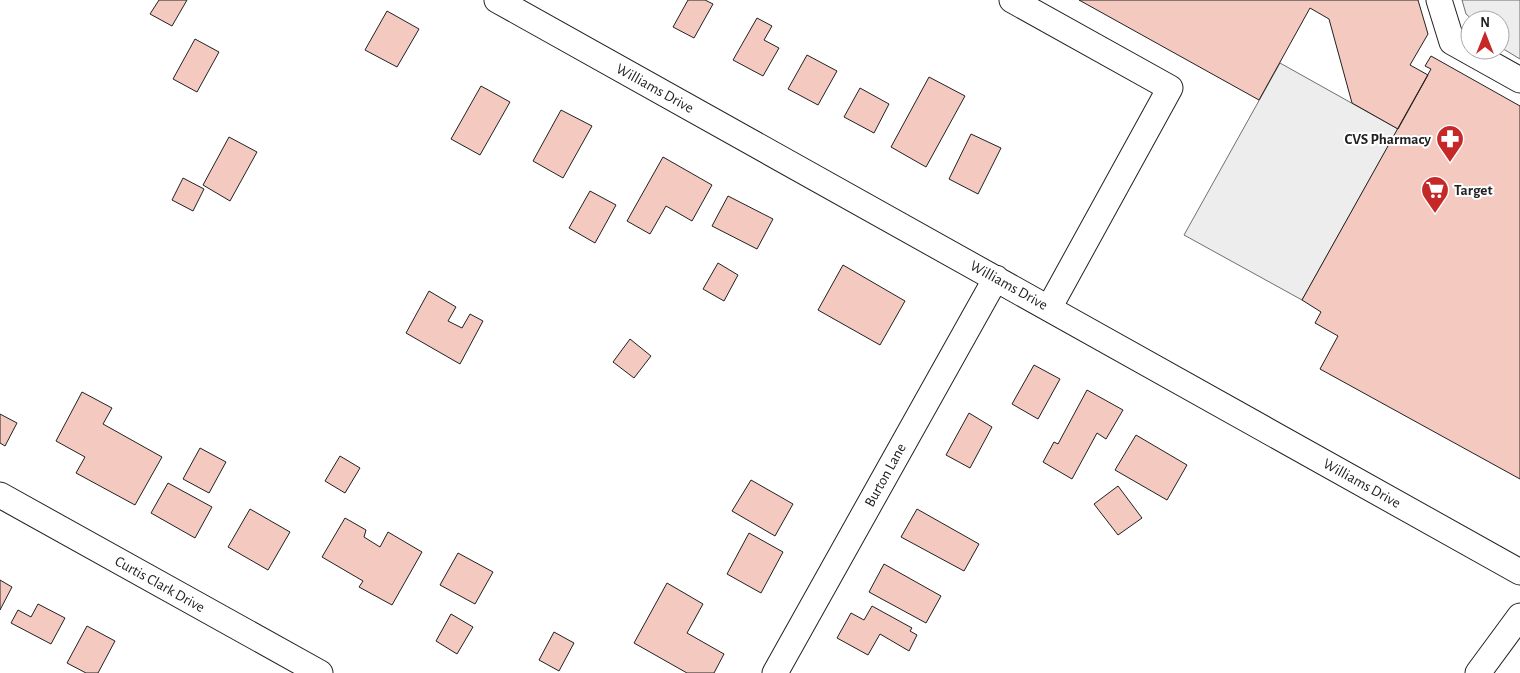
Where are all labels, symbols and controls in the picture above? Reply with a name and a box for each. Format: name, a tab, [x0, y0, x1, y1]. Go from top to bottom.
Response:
north arrow	[1460, 10, 1510, 60]
text: N	[1480, 16, 1490, 30]
street label: Williams Drive	[613, 61, 696, 116]
pharmacy icon: CVS Pharmacy	[1435, 124, 1465, 163]
place label: CVS Pharmacy	[1344, 132, 1431, 147]
supermarket icon: Target	[1420, 175, 1450, 214]
place label: Target	[1454, 183, 1492, 198]
street label: Williams Drive	[967, 258, 1050, 313]
street label: Burton Lane	[862, 441, 909, 510]
street label: Williams Drive	[1320, 456, 1403, 511]
street label: Curtis Clark Drive	[112, 554, 207, 615]

